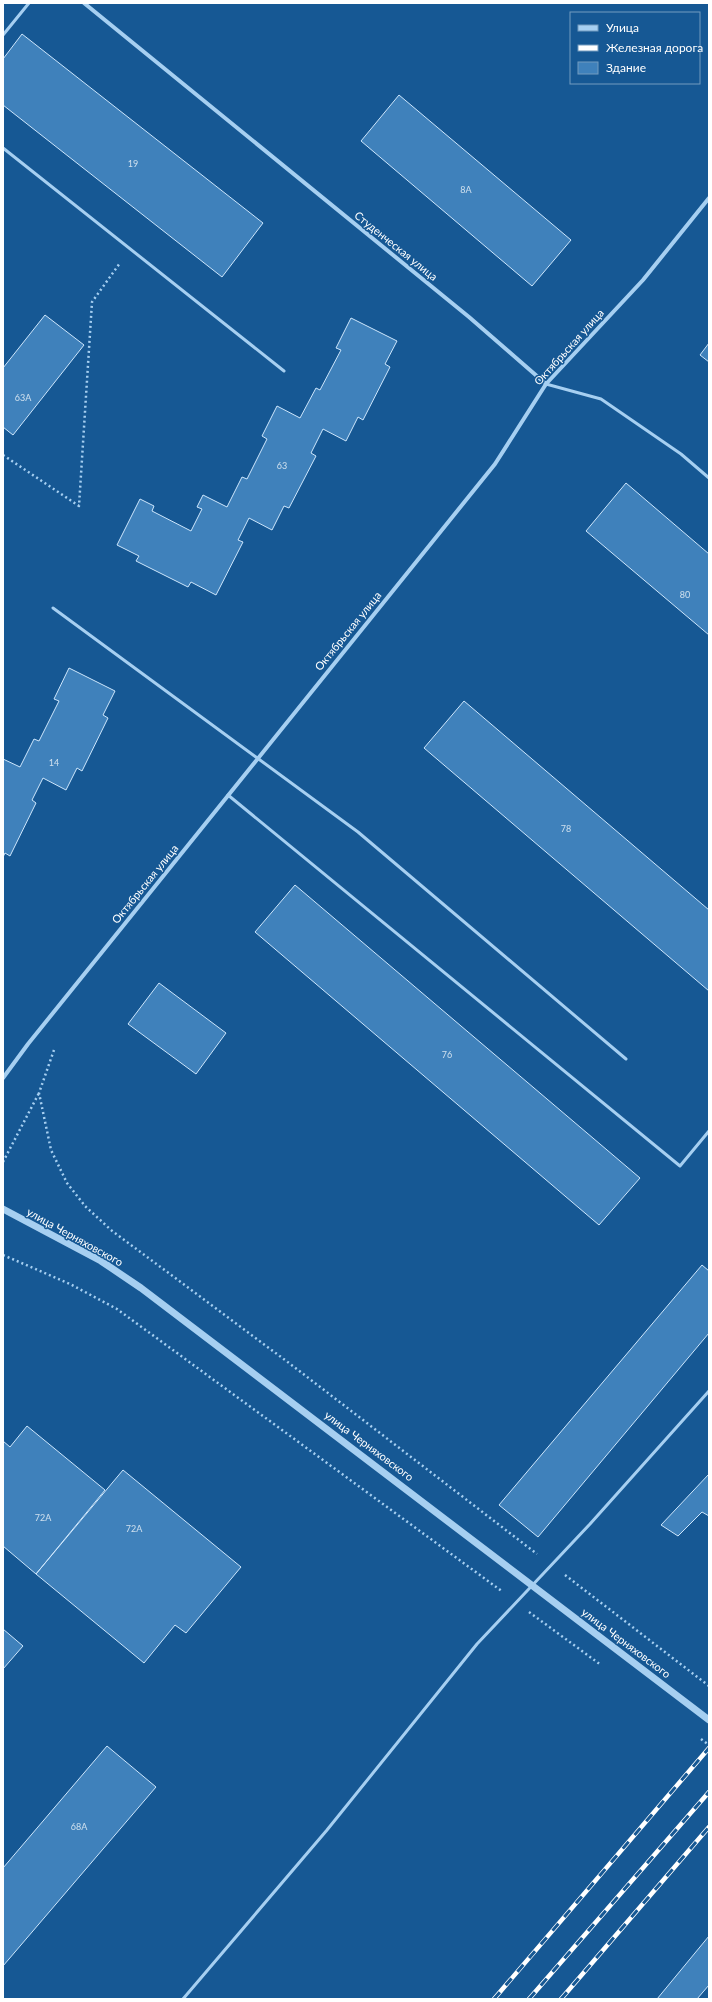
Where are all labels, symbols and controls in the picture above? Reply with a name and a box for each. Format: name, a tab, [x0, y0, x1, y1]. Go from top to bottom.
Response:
legend	[570, 12, 700, 84]
text: Улица	[606, 20, 639, 35]
text: Железная дорога	[606, 40, 703, 55]
text: Здание	[606, 60, 646, 75]
house number: 19	[128, 158, 138, 169]
house number: 8А	[460, 184, 473, 195]
street label: Студенческая улица	[352, 208, 440, 283]
street label: Октябрьская улица	[531, 306, 606, 387]
house number: 63А	[15, 392, 32, 403]
house number: 63	[277, 460, 287, 471]
street label: Октябрьская улица	[312, 589, 383, 673]
house number: 80	[680, 589, 690, 600]
house number: 14	[49, 757, 59, 768]
house number: 78	[561, 823, 571, 834]
street label: Октябрьская улица	[109, 842, 180, 926]
house number: 76	[442, 1049, 452, 1060]
street label: улица Черняховского	[25, 1205, 126, 1268]
street label: улица Черняховского	[322, 1408, 416, 1483]
house number: 72А	[35, 1512, 52, 1523]
house number: 72А	[126, 1523, 143, 1534]
street label: улица Черняховского	[579, 1605, 673, 1680]
house number: 68А	[71, 1821, 88, 1832]

